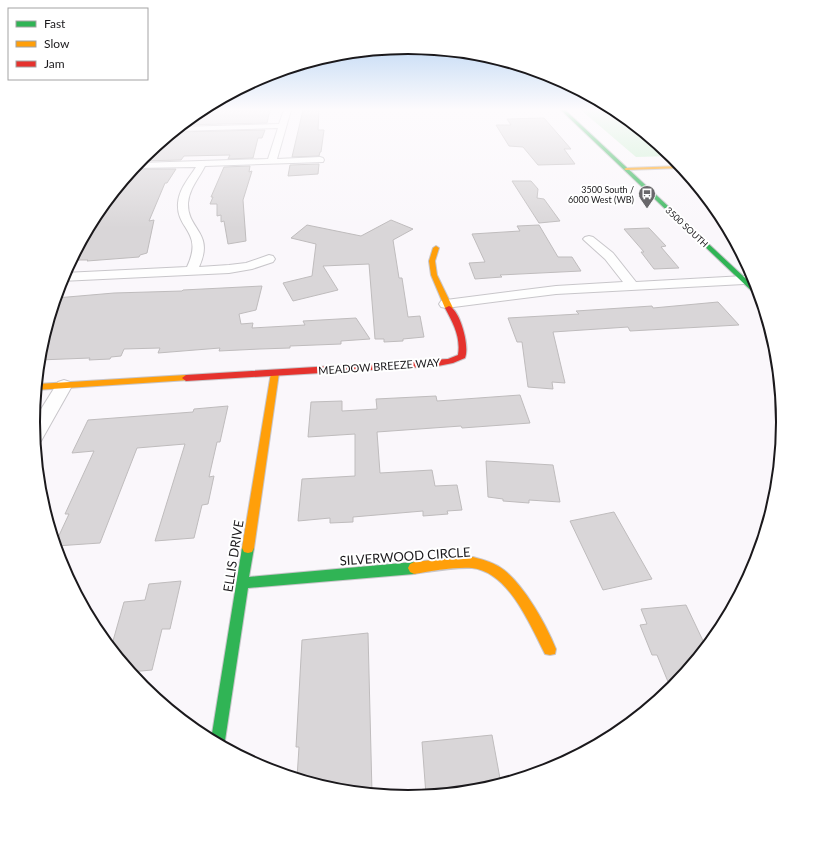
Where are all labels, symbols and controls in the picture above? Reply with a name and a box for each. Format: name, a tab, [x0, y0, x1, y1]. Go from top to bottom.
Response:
legend	[8, 8, 148, 80]
text: Fast	[44, 16, 66, 31]
text: Slow	[44, 36, 70, 51]
text: Jam	[44, 56, 65, 71]
place label: 3500 South / 6000 West (WB)	[568, 184, 634, 205]
bus stop icon: 3500 South / 6000 West (WB)	[637, 184, 657, 209]
street label: 3500 SOUTH	[663, 205, 711, 250]
street label: MEADOW BREEZE WAY	[318, 355, 440, 377]
street label: ELLIS DRIVE	[219, 519, 247, 593]
street label: SILVERWOOD CIRCLE	[339, 543, 471, 569]

